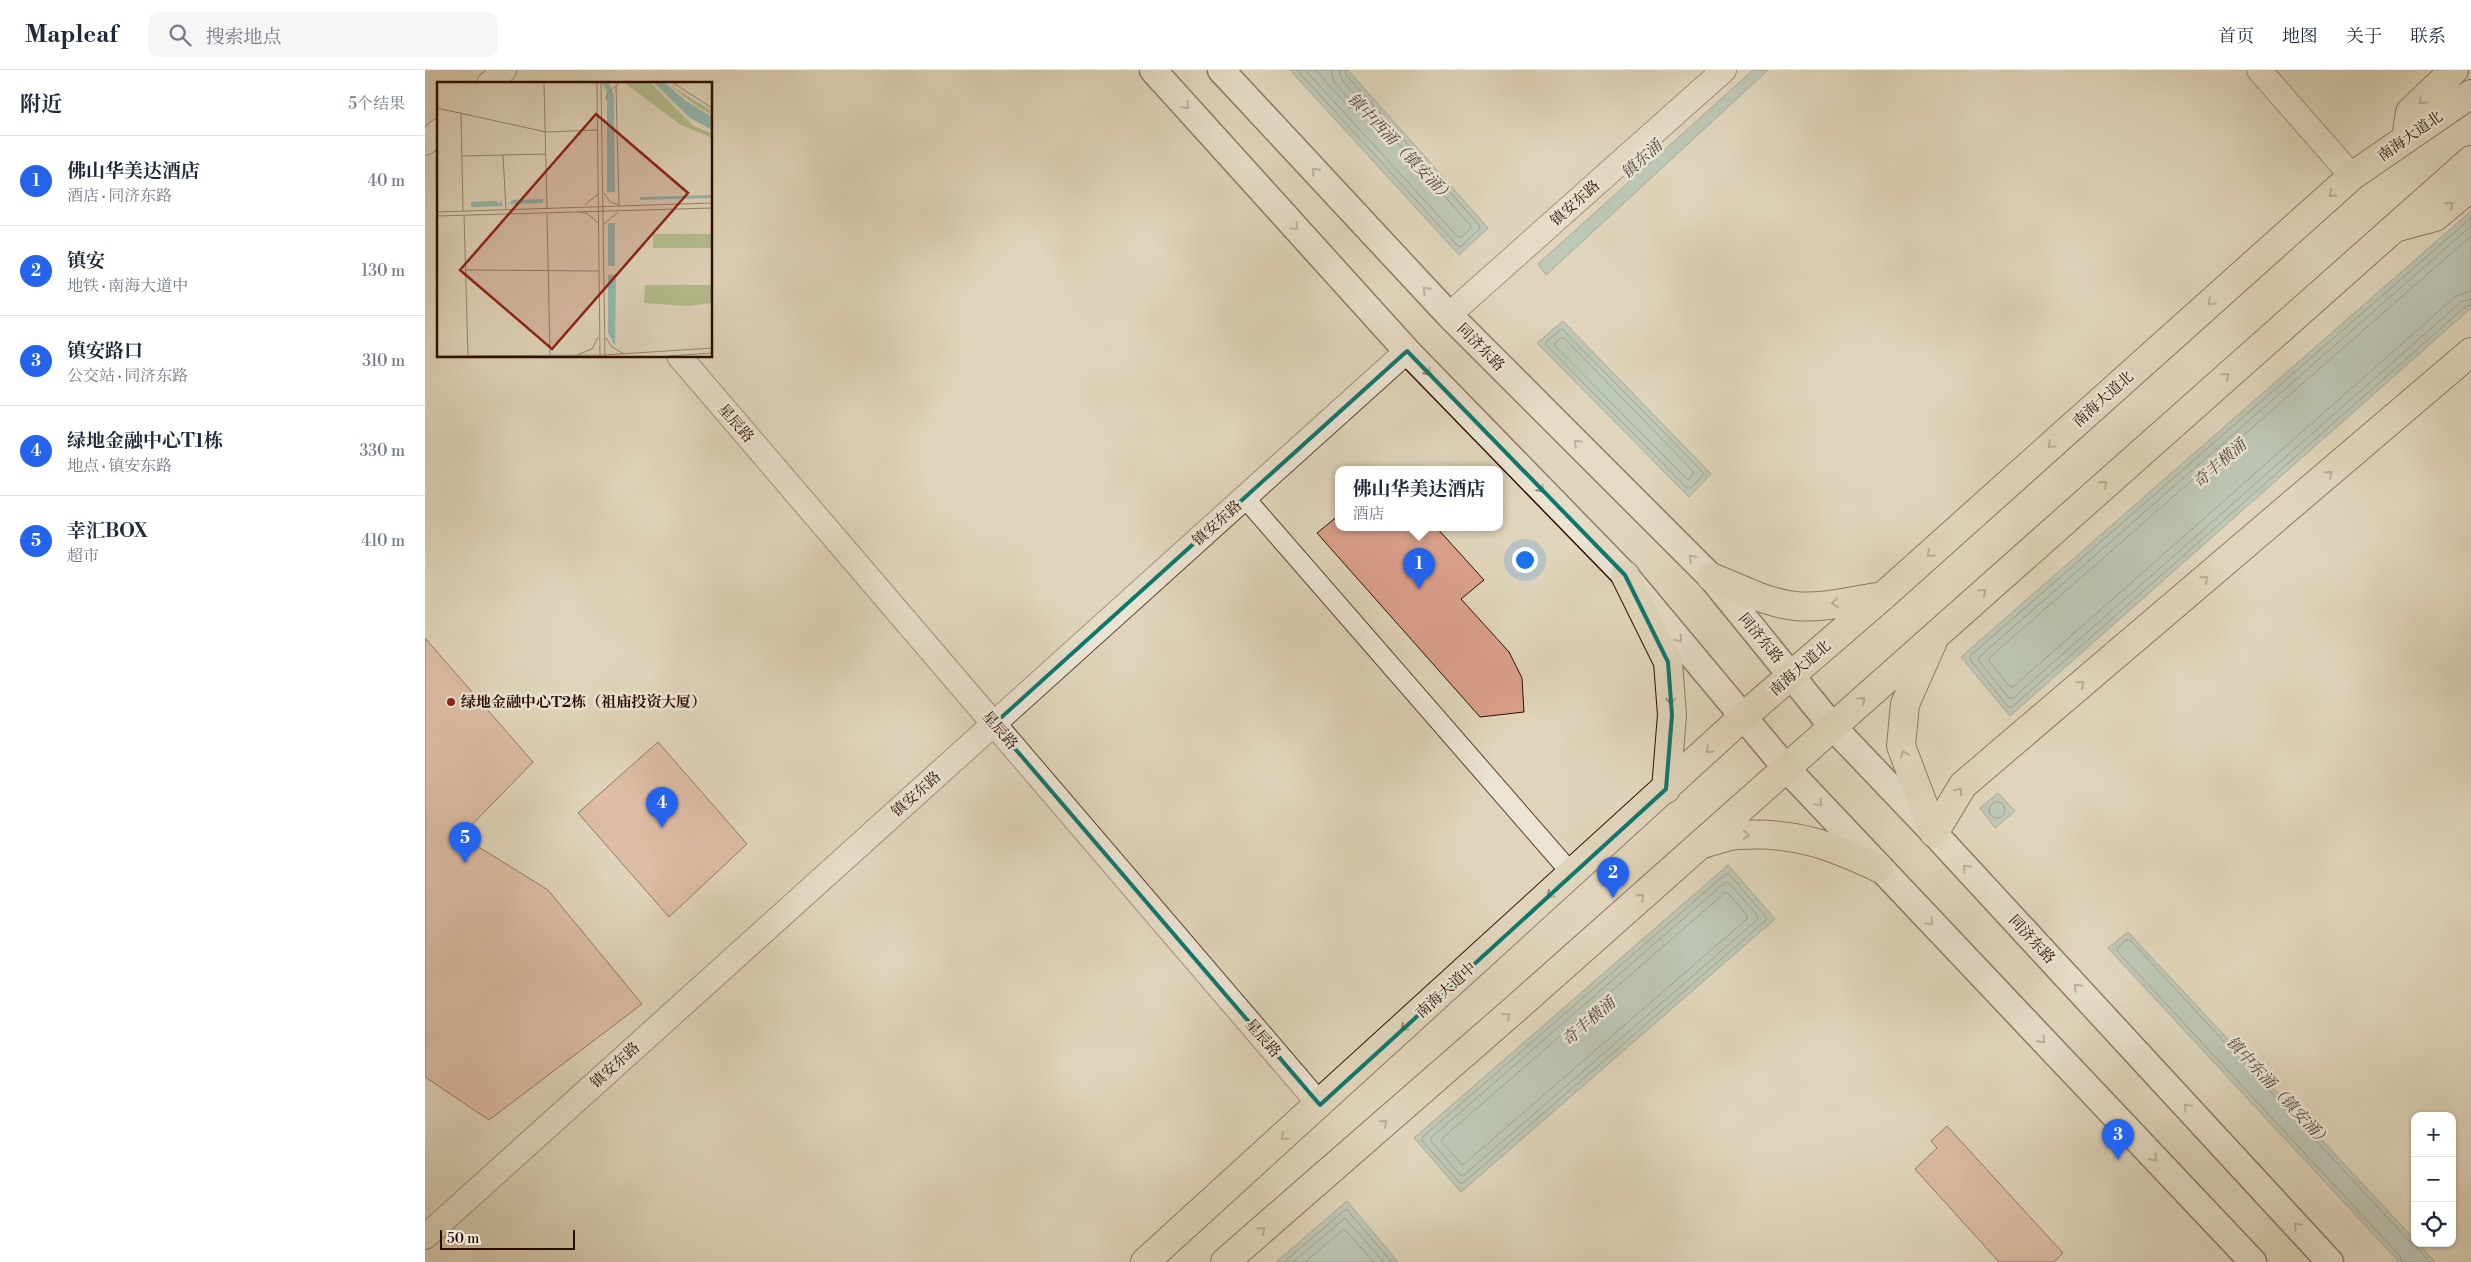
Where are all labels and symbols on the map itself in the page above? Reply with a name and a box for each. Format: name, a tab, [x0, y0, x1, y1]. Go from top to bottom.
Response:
inset map	[437, 82, 713, 358]
water label: 镇中西涌（镇安涌）	[1343, 89, 1457, 206]
one-way arrow	[2419, 95, 2428, 104]
one-way arrow	[1180, 101, 1189, 110]
street label: 南海大道北	[2374, 107, 2446, 166]
water label: 镇东涌	[1617, 135, 1668, 183]
one-way arrow	[1312, 168, 1321, 177]
street label: 镇安东路	[1547, 176, 1604, 231]
one-way arrow	[2329, 188, 2338, 197]
one-way arrow	[2444, 202, 2453, 210]
one-way arrow	[1289, 221, 1298, 230]
one-way arrow	[1423, 287, 1432, 296]
one-way arrow	[2208, 296, 2217, 305]
street label: 同济东路	[1453, 319, 1509, 375]
one-way arrow	[1422, 367, 1431, 376]
street label: 南海大道北	[2069, 367, 2138, 432]
one-way arrow	[2220, 373, 2229, 382]
street label: 星辰路	[714, 400, 758, 447]
water label: 奇丰横涌	[2189, 434, 2252, 492]
one-way arrow	[1574, 440, 1583, 449]
one-way arrow	[2047, 440, 2056, 449]
one-way arrow	[2323, 470, 2332, 479]
one-way arrow	[2099, 481, 2108, 490]
one-way arrow	[1536, 483, 1545, 492]
street label: 镇安东路	[1189, 496, 1246, 551]
your location	[1512, 547, 1538, 573]
pin: 1	[1403, 548, 1435, 589]
one-way arrow	[1926, 548, 1935, 557]
one-way arrow	[1689, 555, 1698, 564]
one-way arrow	[2199, 576, 2208, 585]
one-way arrow	[1977, 589, 1986, 598]
one-way arrow	[1830, 597, 1838, 608]
street label: 同济东路	[1734, 609, 1787, 667]
one-way arrow	[1673, 633, 1682, 642]
street label: 南海大道北	[1766, 637, 1835, 700]
one-way arrow	[2076, 681, 2085, 690]
place label: 绿地金融中心T2栋（祖庙投资大厦）	[461, 693, 706, 712]
marker: 绿地金融中心T2栋（祖庙投资大厦）	[445, 696, 457, 708]
one-way arrow	[1665, 697, 1676, 705]
one-way arrow	[1856, 697, 1865, 706]
street label: 星辰路	[978, 707, 1022, 754]
one-way arrow	[1705, 744, 1714, 753]
one-way arrow	[1900, 751, 1910, 759]
street label: 镇安东路	[888, 767, 945, 822]
pin: 4	[646, 787, 678, 828]
one-way arrow	[1953, 787, 1962, 797]
one-way arrow	[1813, 798, 1822, 807]
pin: 5	[449, 822, 481, 863]
one-way arrow	[1742, 830, 1750, 840]
pin: 2	[1597, 857, 1629, 898]
one-way arrow	[1963, 864, 1972, 873]
one-way arrow	[1547, 889, 1556, 898]
one-way arrow	[1636, 893, 1645, 902]
street label: 同济东路	[2004, 911, 2059, 968]
one-way arrow	[1924, 916, 1933, 925]
street label: 南海大道中	[1412, 958, 1481, 1023]
one-way arrow	[2074, 984, 2083, 993]
water label: 奇丰横涌	[1558, 992, 1621, 1050]
one-way arrow	[1501, 1013, 1510, 1022]
street label: 星辰路	[1241, 1015, 1285, 1062]
one-way arrow	[1401, 1022, 1410, 1031]
water label: 镇中东涌（镇安涌）	[2222, 1032, 2335, 1151]
one-way arrow	[2036, 1034, 2045, 1043]
street label: 镇安东路	[587, 1038, 644, 1093]
one-way arrow	[2184, 1103, 2193, 1112]
one-way arrow	[1378, 1119, 1387, 1128]
pin: 3	[2102, 1119, 2134, 1160]
one-way arrow	[1280, 1131, 1289, 1140]
one-way arrow	[2148, 1152, 2157, 1161]
one-way arrow	[2294, 1223, 2303, 1232]
scale bar	[440, 1227, 575, 1250]
one-way arrow	[1256, 1227, 1265, 1236]

